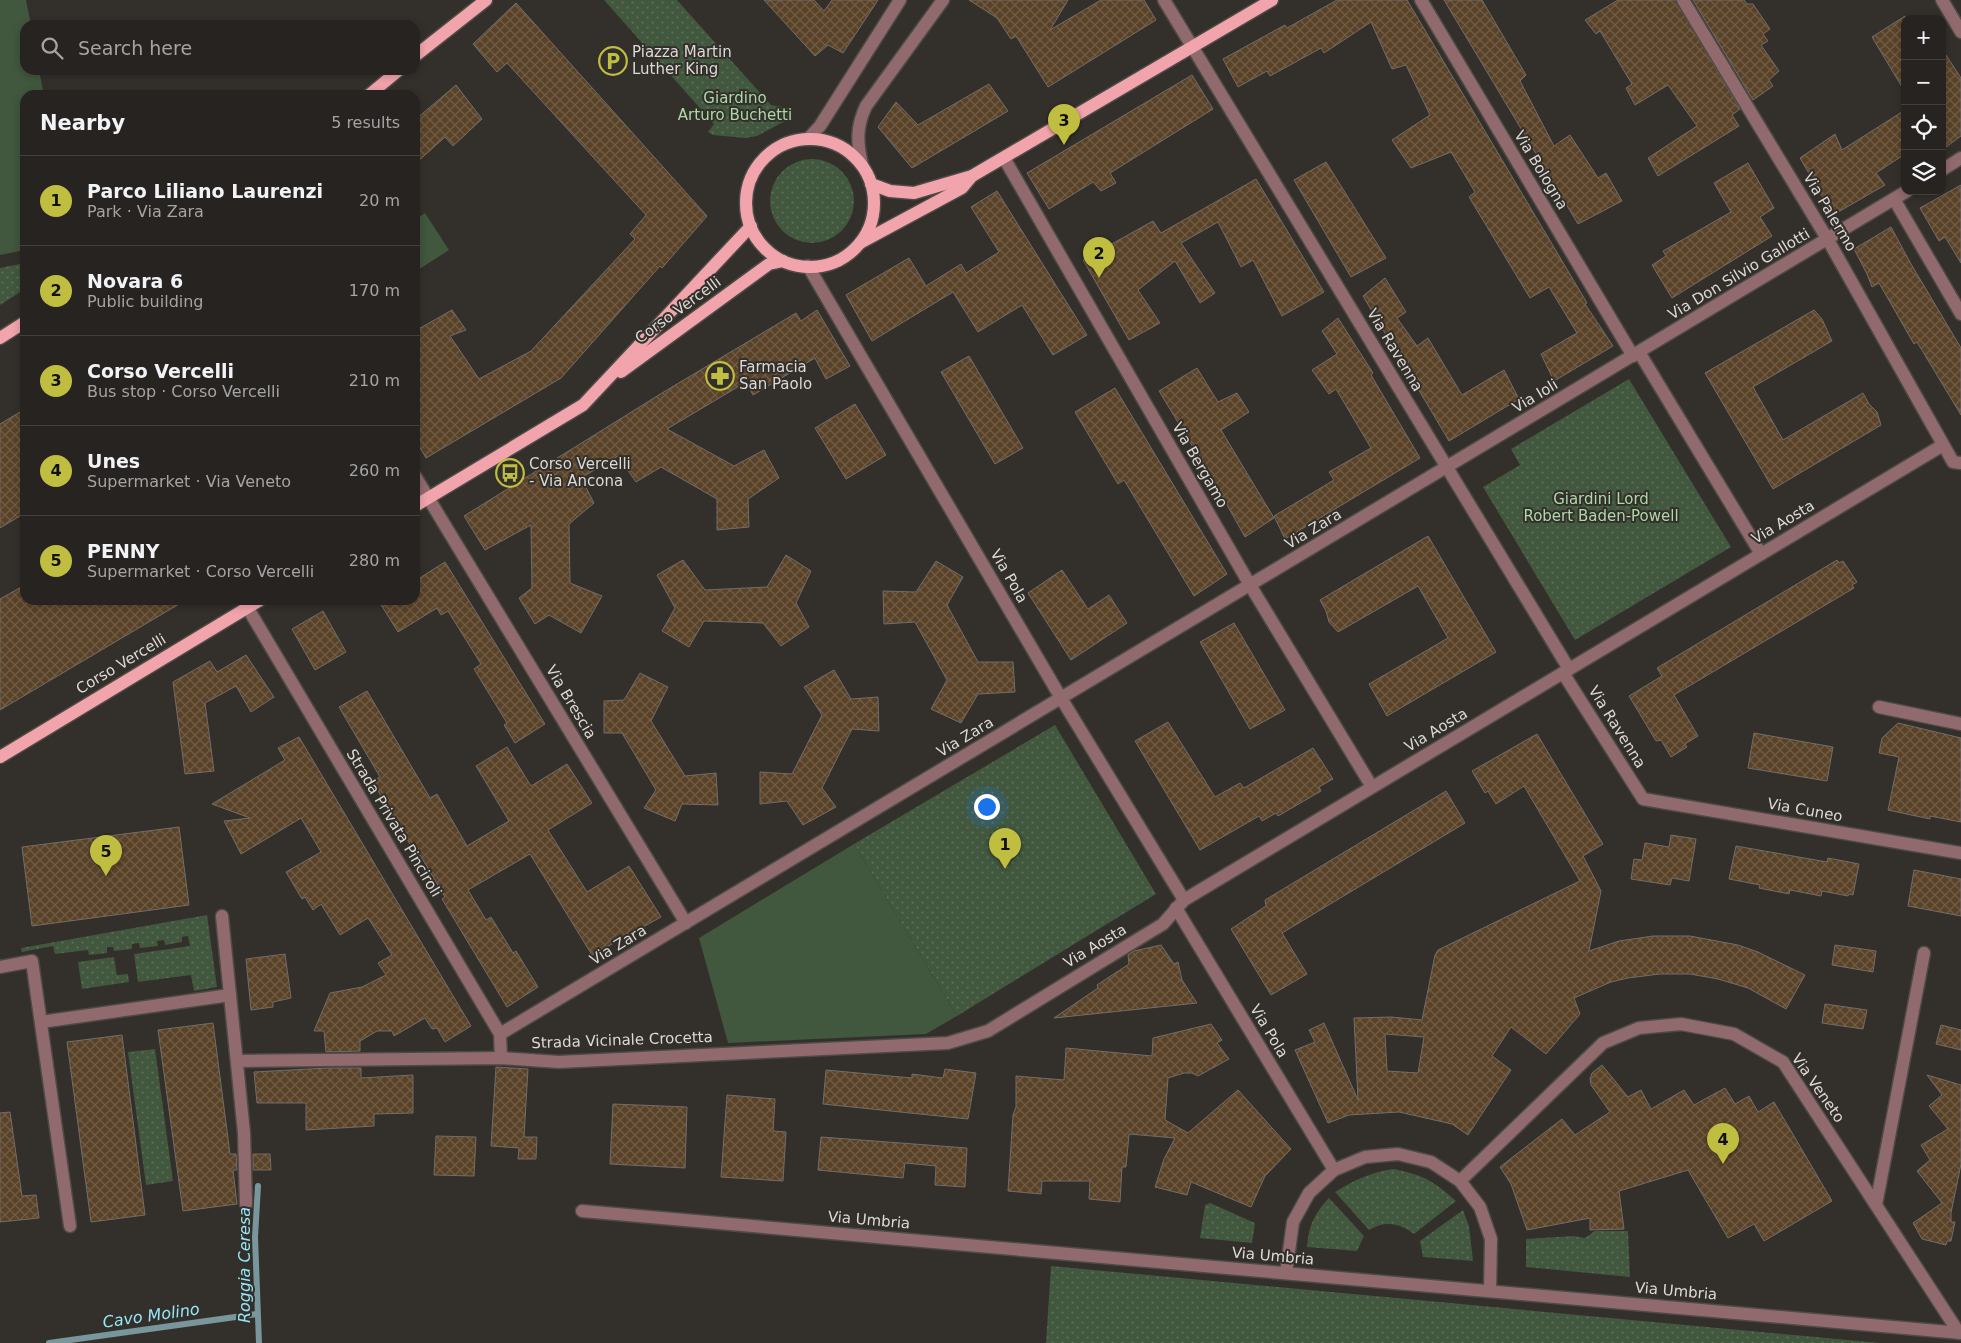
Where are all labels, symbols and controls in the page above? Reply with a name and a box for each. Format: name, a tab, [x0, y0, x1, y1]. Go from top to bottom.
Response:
map controls	[1901, 15, 1946, 195]
button: +	[1901, 15, 1946, 60]
search box	[20, 20, 420, 75]
icon: search	[38, 34, 66, 62]
text: Search here	[78, 37, 192, 59]
place label: Piazza Martin Luther King	[632, 43, 732, 78]
parking icon: Piazza Martin Luther King	[598, 46, 628, 76]
button: −	[1901, 60, 1946, 105]
park label: Giardino Arturo Buchetti	[678, 89, 792, 124]
pin: 3	[1048, 104, 1080, 145]
button: locate	[1901, 105, 1946, 150]
text: Nearby	[40, 111, 125, 135]
text: 5 results	[331, 113, 400, 132]
street label: Via Bologna	[1510, 127, 1572, 213]
button: layers	[1901, 150, 1946, 195]
street label: Via Palermo	[1799, 169, 1861, 255]
text: Parco Liliano Laurenzi	[87, 180, 323, 202]
text: 1	[50, 191, 62, 210]
text: 20 m	[359, 191, 400, 210]
text: Park · Via Zara	[87, 202, 204, 221]
street label: Via Don Silvio Gallotti	[1665, 225, 1813, 323]
pin: 2	[1083, 237, 1115, 278]
text: Novara 6	[87, 270, 183, 292]
street label: Corso Vercelli	[632, 273, 724, 347]
text: 2	[50, 281, 62, 300]
text: 170 m	[349, 281, 400, 300]
text: Public building	[87, 292, 204, 311]
street label: Via Ravenna	[1363, 305, 1427, 395]
place label: Farmacia San Paolo	[739, 358, 812, 393]
text: Corso Vercelli	[87, 360, 234, 382]
pharmacy icon: Farmacia San Paolo	[705, 361, 735, 391]
text: 3	[50, 371, 62, 390]
text: 210 m	[349, 371, 400, 390]
street label: Via Ioli	[1509, 375, 1561, 417]
text: Bus stop · Corso Vercelli	[87, 382, 280, 401]
street label: Via Bergamo	[1168, 419, 1232, 511]
text: Unes	[87, 450, 140, 472]
place label: Corso Vercelli - Via Ancona	[529, 455, 631, 490]
bus stop icon: Corso Vercelli - Via Ancona	[495, 458, 525, 488]
text: 4	[50, 461, 62, 480]
text: 260 m	[349, 461, 400, 480]
text: Supermarket · Via Veneto	[87, 472, 291, 491]
park label: Giardini Lord Robert Baden-Powell	[1523, 490, 1679, 525]
street label: Via Aosta	[1748, 496, 1818, 548]
street label: Via Zara	[1281, 505, 1345, 553]
text: PENNY	[87, 540, 159, 562]
street label: Via Pola	[986, 546, 1032, 606]
text: 5	[50, 551, 62, 570]
text: 280 m	[349, 551, 400, 570]
text: Supermarket · Corso Vercelli	[87, 562, 314, 581]
street label: Corso Vercelli	[73, 630, 169, 698]
street label: Via Brescia	[542, 662, 600, 742]
street label: Via Ravenna	[1585, 683, 1649, 771]
street label: Via Aosta	[1401, 704, 1471, 756]
street label: Via Zara	[933, 713, 997, 761]
street label: Strada Privata Pinciroli	[343, 746, 445, 900]
your location	[974, 794, 1000, 820]
street label: Via Cuneo	[1766, 795, 1844, 825]
pin: 1	[989, 828, 1021, 869]
pin: 5	[90, 835, 122, 876]
street label: Via Aosta	[1060, 920, 1130, 972]
street label: Via Zara	[586, 921, 650, 969]
street label: Via Pola	[1246, 1001, 1292, 1061]
street label: Strada Vicinale Crocetta	[531, 1028, 713, 1052]
street label: Via Veneto	[1788, 1050, 1848, 1126]
pin: 4	[1707, 1123, 1739, 1164]
water label: Roggia Ceresa	[235, 1207, 254, 1323]
street label: Via Umbria	[827, 1207, 911, 1233]
street label: Via Umbria	[1231, 1243, 1315, 1269]
street label: Via Umbria	[1634, 1278, 1718, 1304]
water label: Cavo Molino	[101, 1299, 201, 1332]

